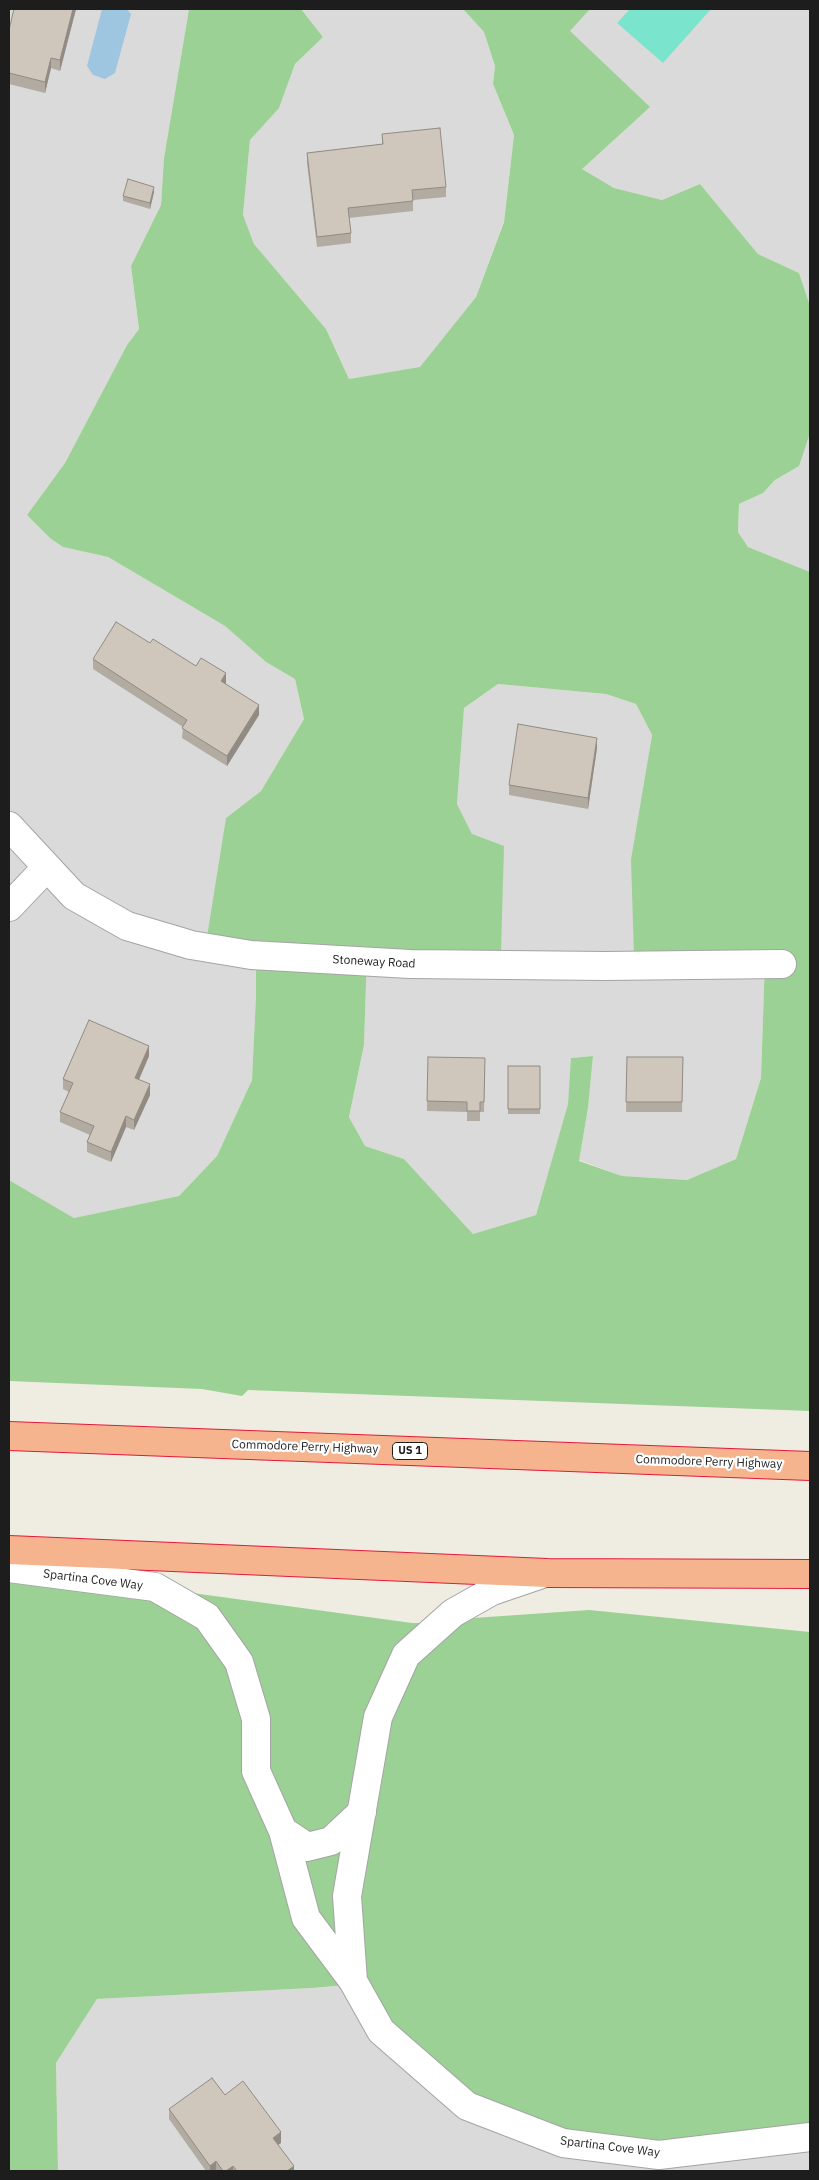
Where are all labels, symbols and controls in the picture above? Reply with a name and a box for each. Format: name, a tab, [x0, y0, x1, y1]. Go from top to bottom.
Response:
street label: Stoneway Road	[332, 953, 416, 971]
street label: Commodore Perry Highway	[231, 1437, 379, 1457]
road number: US 1	[392, 1442, 428, 1460]
street label: Commodore Perry Highway	[635, 1452, 783, 1472]
street label: Spartina Cove Way	[42, 1567, 144, 1593]
street label: Spartina Cove Way	[559, 2134, 661, 2160]

